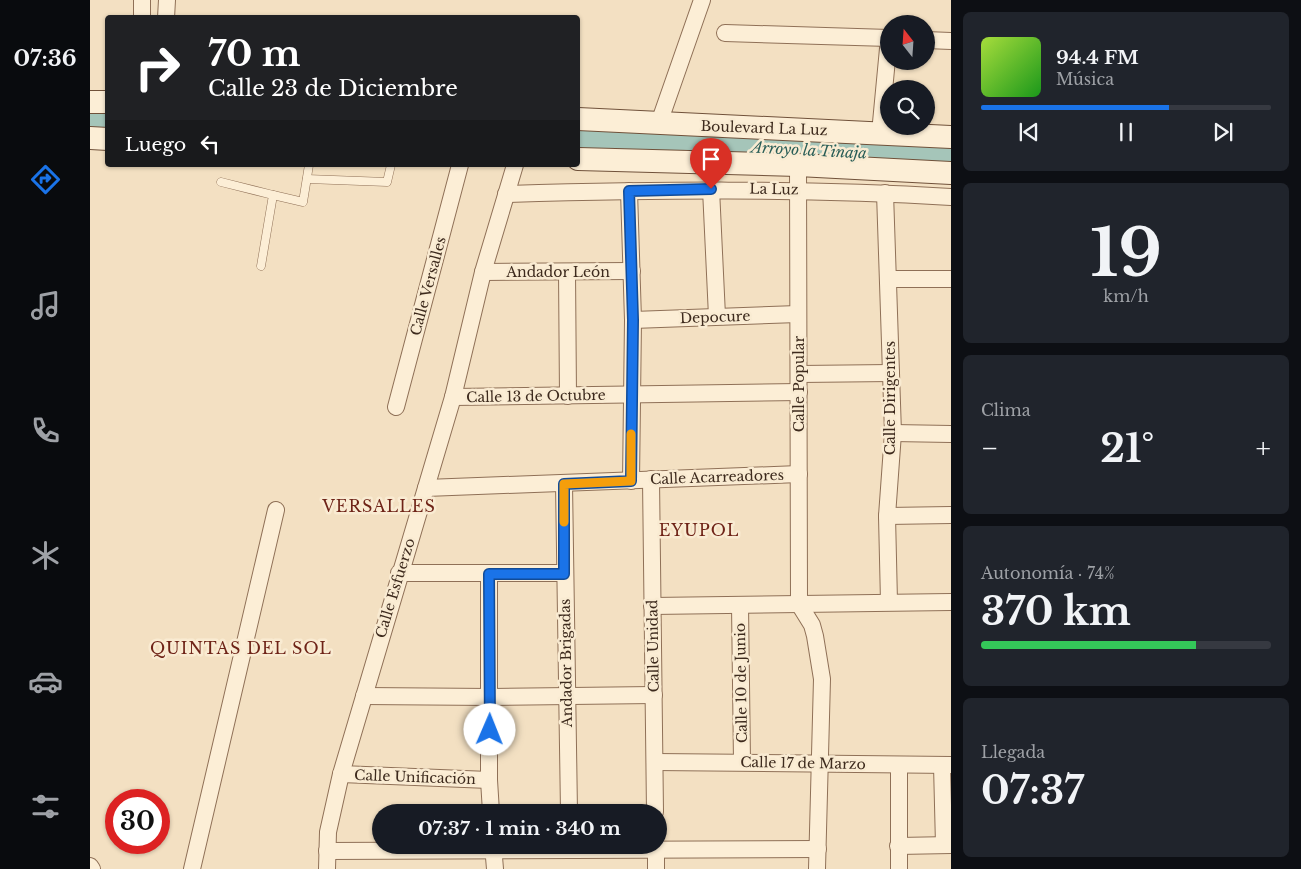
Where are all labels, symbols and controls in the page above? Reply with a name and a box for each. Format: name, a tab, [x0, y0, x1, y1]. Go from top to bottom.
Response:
north arrow	[880, 15, 935, 70]
map controls	[880, 15, 935, 135]
text: 70 m	[208, 32, 301, 75]
icon: right	[125, 35, 190, 100]
text: 07:36	[13, 45, 77, 72]
text: 94.4 FM	[1056, 46, 1139, 69]
text: Música	[1056, 69, 1114, 89]
text: Calle 23 de Diciembre	[208, 75, 458, 102]
button: search	[880, 80, 935, 135]
street label: Boulevard La Luz	[700, 117, 828, 139]
icon: previous	[1015, 118, 1043, 146]
icon: pause	[1112, 118, 1140, 146]
icon: next	[1209, 118, 1237, 146]
icon: left	[196, 130, 224, 158]
text: Luego	[125, 133, 186, 156]
water label: Arroyo la Tinaja	[749, 137, 867, 163]
pin	[690, 138, 732, 189]
icon: arrive	[697, 145, 725, 173]
icon: directions	[28, 162, 63, 197]
street label: La Luz	[749, 180, 799, 198]
text: 19	[1090, 213, 1162, 294]
street label: Calle Versalles	[406, 235, 450, 337]
street label: Andador León	[505, 263, 610, 281]
text: km/h	[1103, 286, 1149, 306]
icon: music	[28, 288, 63, 323]
street label: Depocure	[679, 307, 751, 327]
street label: Calle Popular	[790, 336, 808, 432]
street label: Calle Dirigentes	[881, 341, 899, 455]
street label: Calle 13 de Octubre	[466, 386, 606, 406]
text: Clima	[981, 400, 1031, 420]
icon: phone	[28, 413, 63, 448]
text: 21°	[1100, 425, 1154, 472]
text: −	[981, 431, 999, 466]
text: +	[1256, 431, 1271, 466]
street label: Calle Acarreadores	[650, 466, 784, 488]
district label: VERSALLES	[321, 496, 436, 516]
district label: EYUPOL	[659, 520, 739, 540]
street label: Calle Esfuerzo	[371, 536, 419, 640]
icon: climate	[28, 538, 63, 573]
text: Autonomía · 74%	[981, 563, 1115, 583]
text: 370 km	[981, 588, 1131, 635]
street label: Andador Brigadas	[556, 599, 576, 728]
street label: Calle Unidad	[643, 599, 663, 693]
street label: Calle 10 de Junio	[731, 623, 751, 743]
district label: QUINTAS DEL SOL	[150, 638, 332, 658]
icon: car	[28, 664, 63, 699]
position arrow	[463, 703, 515, 755]
text: Llegada	[981, 742, 1045, 762]
street label: Calle 17 de Marzo	[740, 753, 866, 773]
street label: Calle Unificación	[354, 766, 476, 788]
text: 07:37	[981, 767, 1084, 814]
icon: filters	[28, 789, 63, 824]
speed limit sign: 30	[105, 789, 170, 854]
text: 07:37 · 1 min · 340 m	[418, 817, 621, 840]

